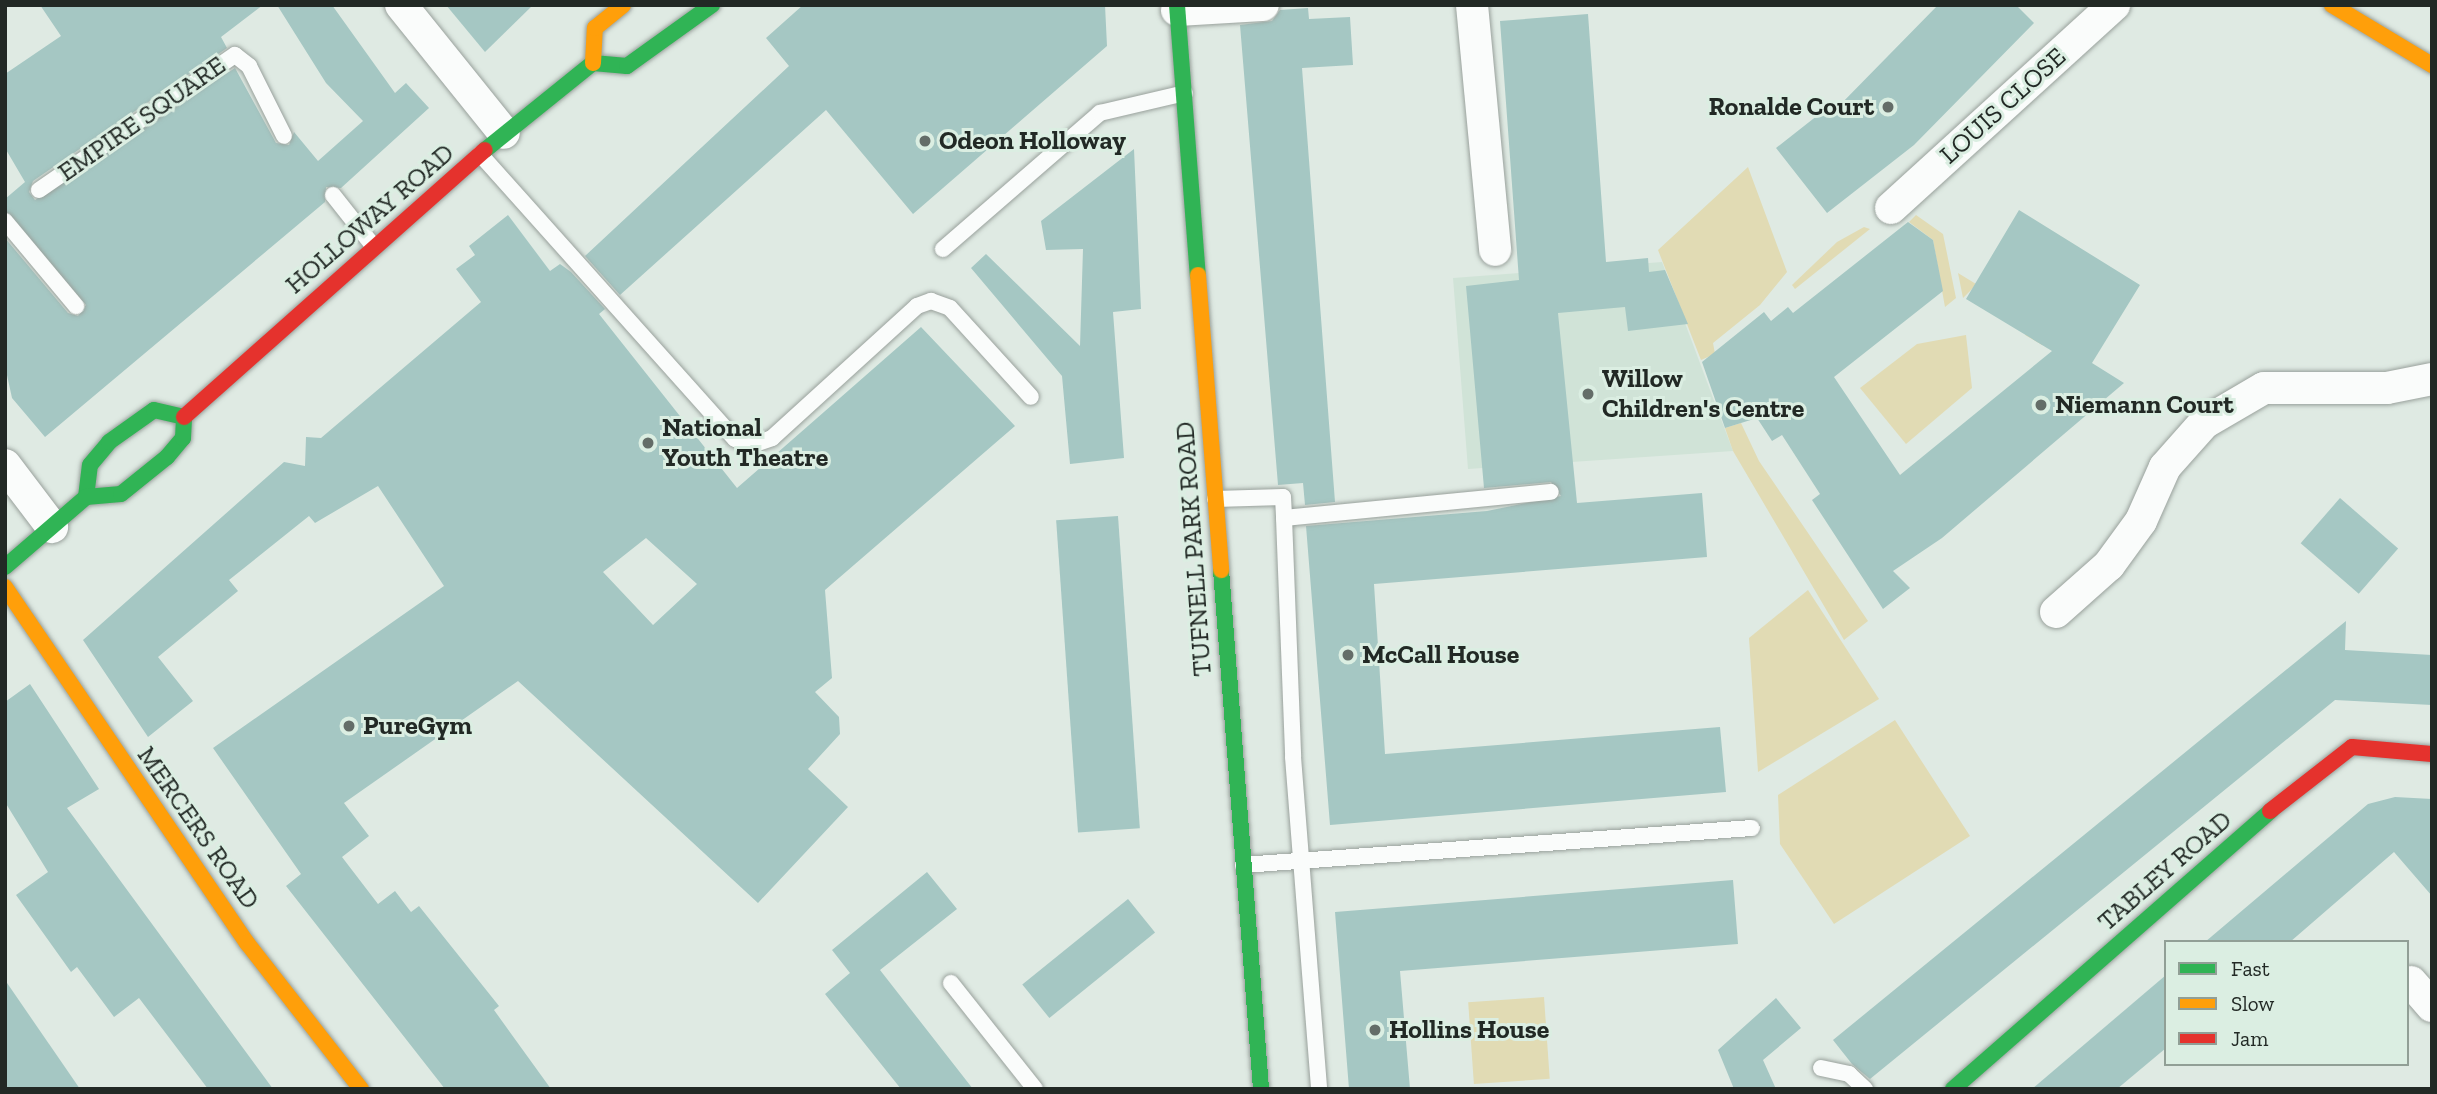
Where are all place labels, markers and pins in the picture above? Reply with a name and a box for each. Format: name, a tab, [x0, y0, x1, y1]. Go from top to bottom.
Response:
place label: Ronalde Court	[1708, 91, 1874, 123]
marker: Ronalde Court	[1880, 99, 1896, 115]
place label: Odeon Holloway	[939, 125, 1126, 157]
marker: Odeon Holloway	[917, 133, 933, 149]
place label: Willow Children's Centre	[1602, 363, 1804, 424]
marker: Willow Children's Centre	[1580, 386, 1596, 402]
place label: Niemann Court	[2055, 389, 2234, 421]
marker: Niemann Court	[2033, 397, 2049, 413]
place label: National Youth Theatre	[662, 412, 828, 474]
marker: National Youth Theatre	[640, 435, 656, 451]
place label: McCall House	[1362, 639, 1519, 671]
marker: McCall House	[1340, 647, 1356, 663]
place label: PureGym	[363, 710, 472, 742]
marker: PureGym	[341, 718, 357, 734]
place label: Hollins House	[1389, 1014, 1549, 1046]
marker: Hollins House	[1367, 1022, 1383, 1038]

